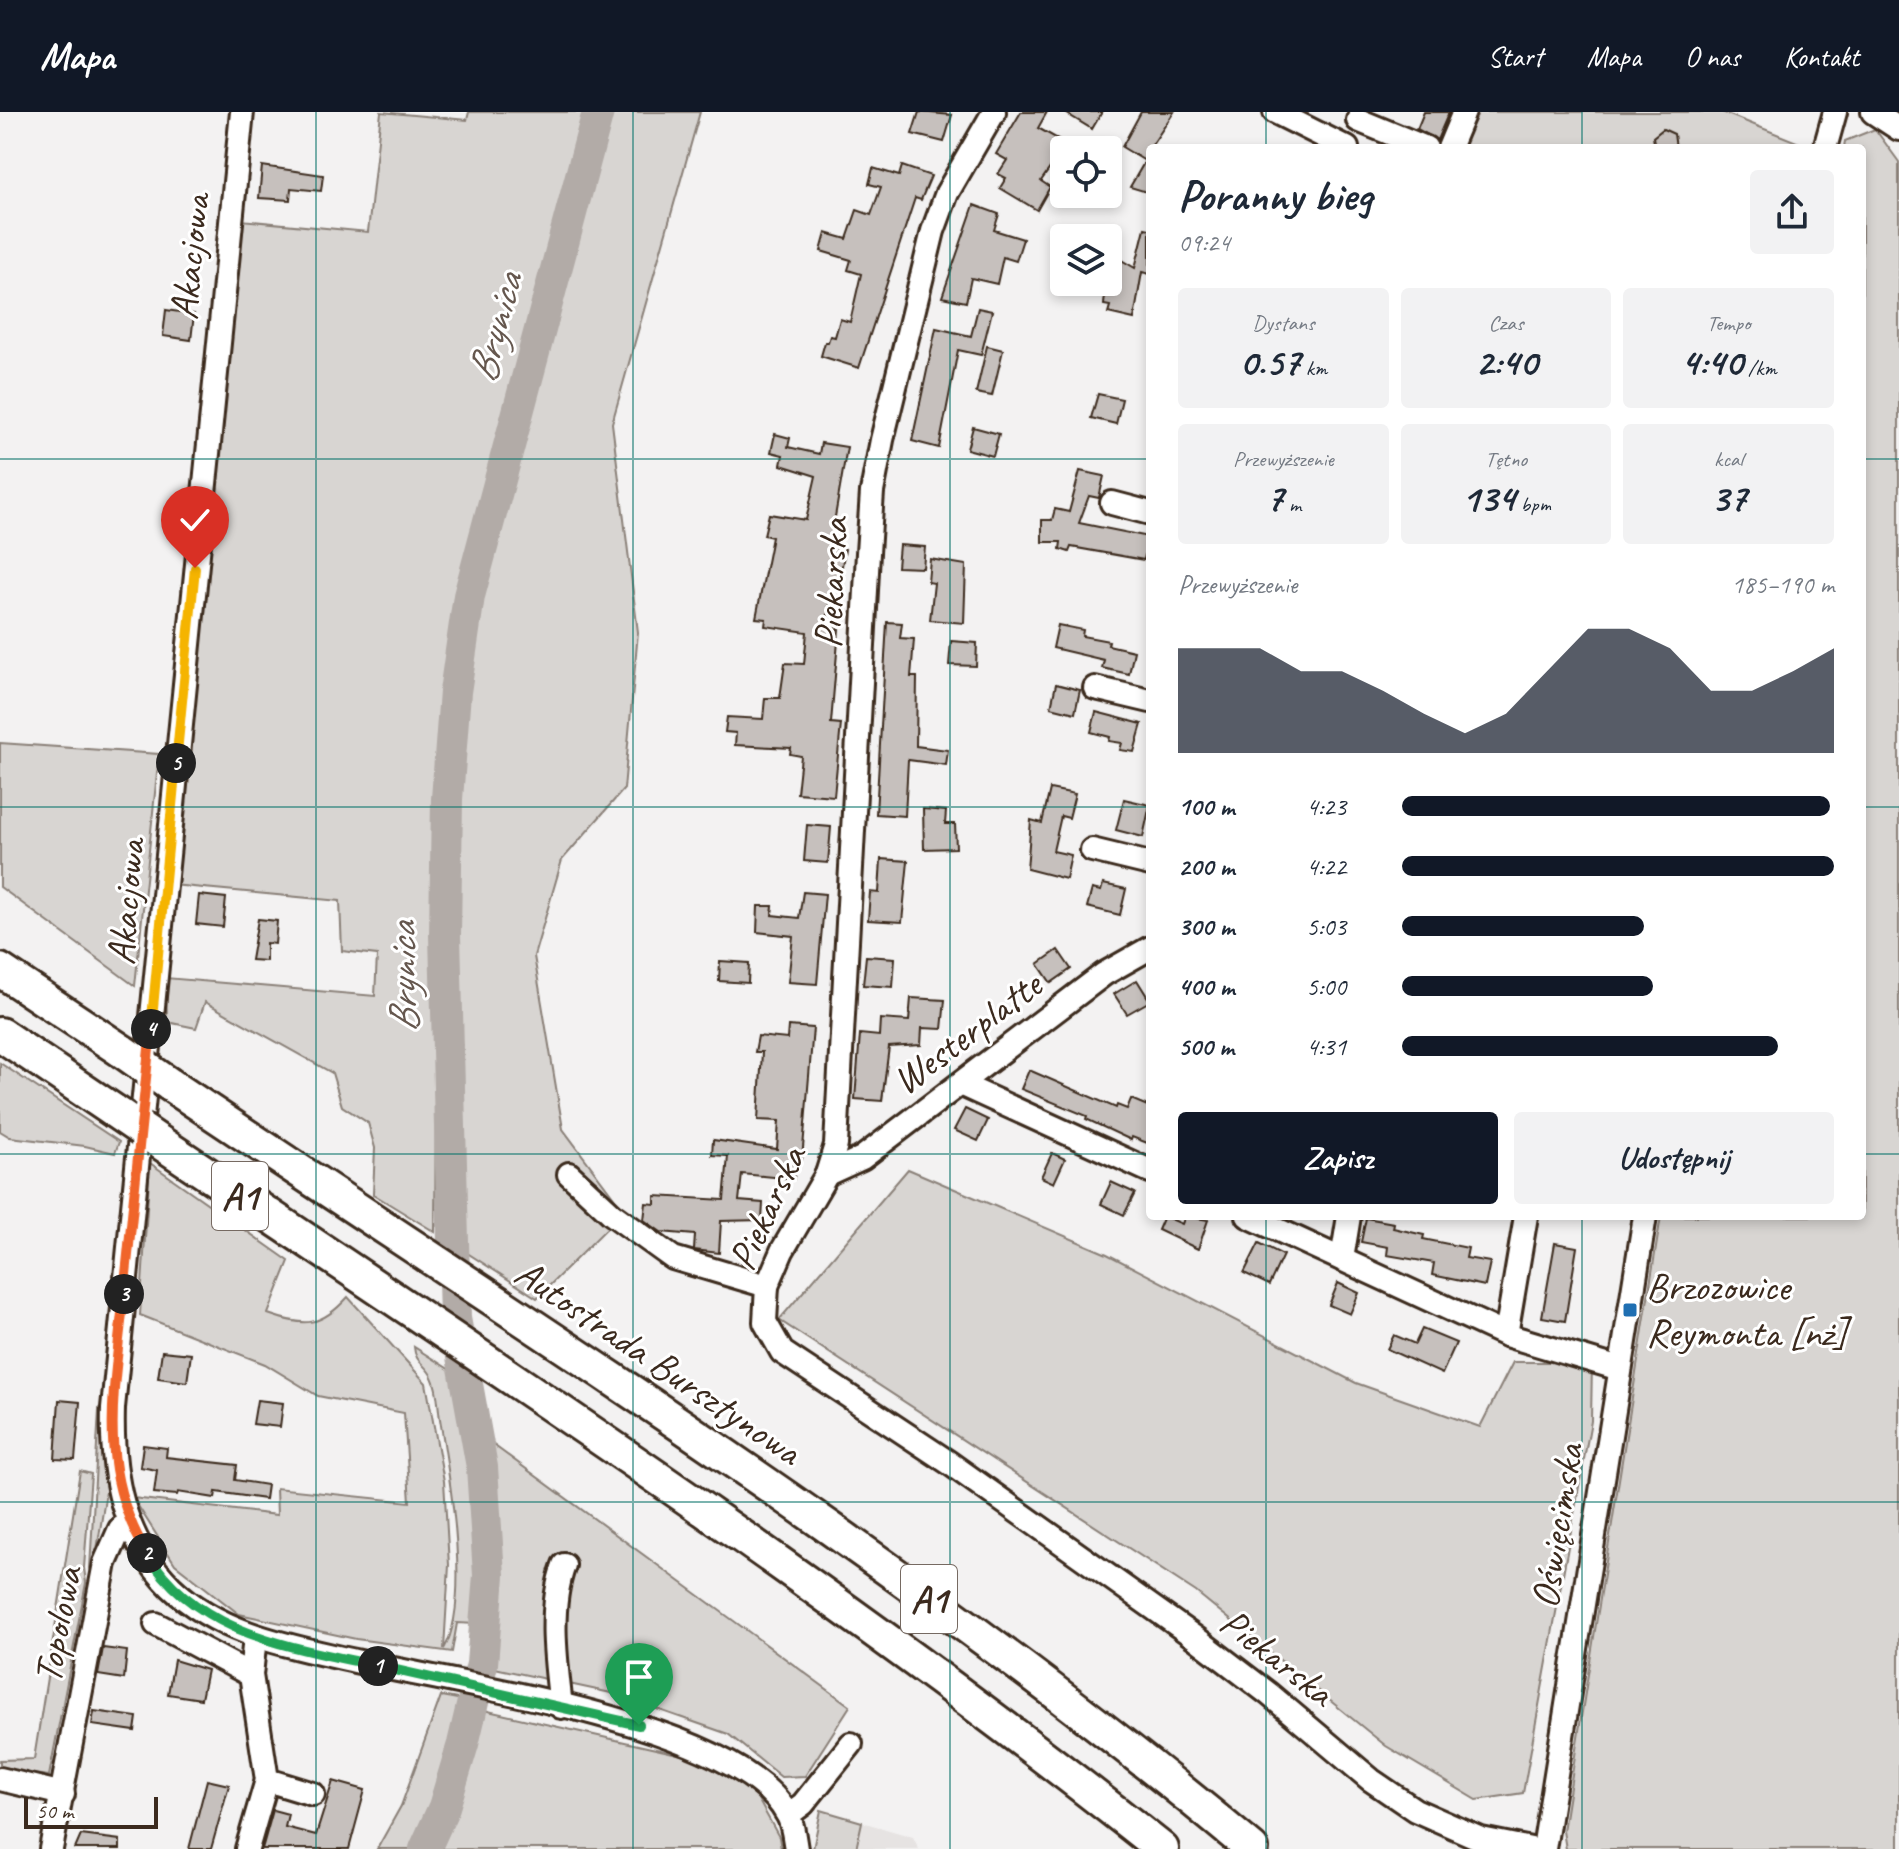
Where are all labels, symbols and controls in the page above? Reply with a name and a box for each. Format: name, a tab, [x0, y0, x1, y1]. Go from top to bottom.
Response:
text: Mapa	[40, 33, 115, 80]
text: Start	[1488, 39, 1543, 74]
text: Mapa	[1587, 39, 1641, 74]
text: O nas	[1685, 39, 1740, 74]
text: Kontakt	[1784, 39, 1859, 74]
map controls	[1050, 136, 1122, 296]
button: locate	[1050, 136, 1122, 208]
text: Poranny bieg	[1178, 168, 1372, 223]
button: share	[1750, 170, 1834, 254]
street label: Akacjowa	[159, 188, 222, 322]
button: layers	[1050, 224, 1122, 296]
text: 09:24	[1178, 226, 1230, 259]
water label: Brynica	[455, 264, 536, 388]
text: Dystans	[1252, 309, 1314, 337]
text: Czas	[1489, 309, 1523, 337]
text: Tempo	[1707, 309, 1750, 337]
text: 0.57	[1239, 337, 1300, 387]
text: 2:40	[1475, 337, 1537, 387]
text: 4:40	[1681, 337, 1743, 387]
text: km	[1300, 354, 1327, 382]
text: /km	[1743, 354, 1777, 382]
text: Przewyższenie	[1233, 445, 1334, 473]
text: Tętno	[1485, 445, 1527, 473]
text: kcal	[1714, 445, 1743, 473]
text: 7	[1266, 473, 1283, 523]
text: 134	[1461, 473, 1515, 523]
text: 37	[1711, 473, 1747, 523]
pin	[161, 486, 229, 568]
text: m	[1283, 490, 1301, 518]
text: bpm	[1515, 490, 1551, 518]
icon: check	[173, 498, 217, 542]
street label: Piekarska	[803, 514, 860, 650]
text: Przewyższenie	[1178, 568, 1297, 601]
text: 185–190 m	[1731, 568, 1834, 601]
pin: 5	[156, 743, 196, 783]
text: 5	[171, 749, 181, 777]
text: 100 m	[1178, 790, 1234, 823]
text: 4:23	[1306, 790, 1346, 823]
street label: Akacjowa	[96, 834, 157, 967]
text: 200 m	[1178, 850, 1234, 883]
text: 4:22	[1306, 850, 1346, 883]
text: 300 m	[1178, 910, 1234, 943]
text: 5:03	[1306, 910, 1346, 943]
water label: Brynica	[375, 918, 430, 1033]
street label: Westerplatte	[882, 959, 1054, 1105]
text: 400 m	[1178, 970, 1234, 1003]
text: 5:00	[1306, 970, 1346, 1003]
pin: 4	[131, 1009, 171, 1049]
text: 4	[146, 1015, 156, 1043]
text: 500 m	[1178, 1030, 1234, 1063]
text: 4:31	[1306, 1030, 1346, 1063]
button: Zapisz	[1178, 1112, 1498, 1204]
button: Udostępnij	[1514, 1112, 1834, 1204]
street label: Piekarska	[717, 1136, 818, 1278]
road number: A1	[212, 1162, 268, 1230]
street label: Autostrada Bursztynowa	[505, 1248, 813, 1478]
place label: Brzozowice Reymonta [nż]	[1646, 1262, 1852, 1358]
pin: 3	[104, 1274, 144, 1314]
text: 3	[119, 1280, 129, 1308]
marker: Brzozowice Reymonta [nż]	[1621, 1301, 1639, 1319]
street label: Oświęcimska	[1519, 1437, 1595, 1612]
pin: 2	[127, 1533, 167, 1573]
text: 2	[142, 1539, 152, 1567]
street label: Topolowa	[22, 1560, 94, 1687]
road number: A1	[901, 1565, 957, 1633]
street label: Piekarska	[1210, 1597, 1346, 1718]
pin	[605, 1643, 673, 1725]
pin: 1	[358, 1646, 398, 1686]
text: 1	[373, 1652, 383, 1680]
icon: arrive	[617, 1655, 661, 1699]
scale bar	[24, 1793, 158, 1829]
text: 50 m	[36, 1797, 73, 1825]

